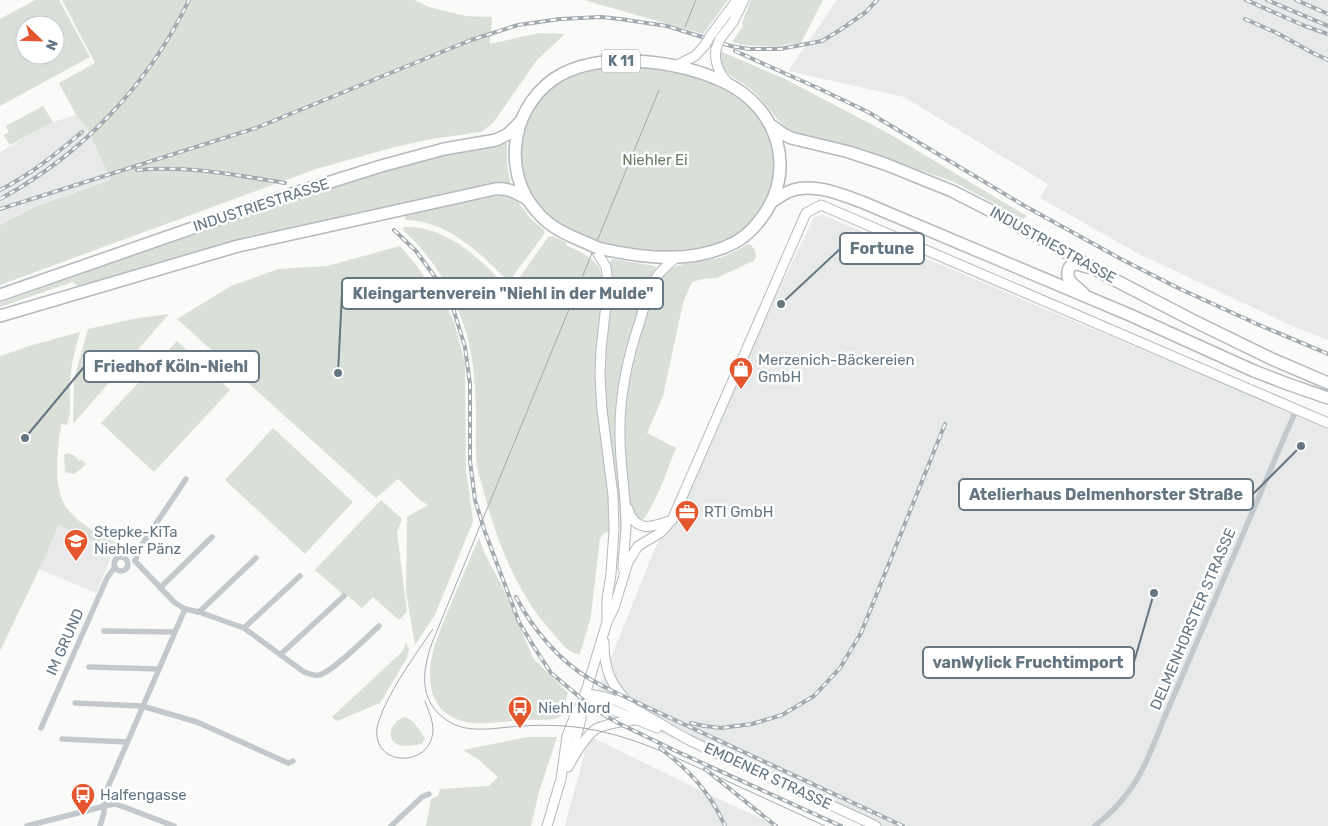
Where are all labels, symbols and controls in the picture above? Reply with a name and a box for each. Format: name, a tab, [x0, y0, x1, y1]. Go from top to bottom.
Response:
north arrow	[15, 15, 65, 65]
text: N	[42, 37, 61, 53]
road number: K 11	[602, 49, 640, 72]
park label: Niehler Ei	[622, 151, 688, 169]
street label: INDUSTRIESTRASSE	[191, 175, 331, 235]
street label: INDUSTRIESTRASSE	[987, 203, 1119, 287]
callout: Fortune	[840, 233, 924, 264]
text: Fortune	[850, 239, 914, 258]
callout: Kleingartenverein "Niehl in der Mulde"	[342, 278, 663, 309]
text: Kleingartenverein "Niehl in der Mulde"	[352, 284, 654, 303]
callout: Friedhof Köln-Niehl	[84, 351, 259, 382]
place label: Merzenich-Bäckereien GmbH	[758, 351, 915, 386]
shop icon: Merzenich-Bäckereien GmbH	[728, 356, 754, 390]
text: Friedhof Köln-Niehl	[94, 357, 248, 376]
callout: Atelierhaus Delmenhorster Straße	[959, 479, 1253, 510]
text: Atelierhaus Delmenhorster Straße	[969, 485, 1243, 504]
office icon: RTI GmbH	[674, 499, 700, 533]
place label: RTI GmbH	[704, 503, 773, 521]
place label: Stepke-KiTa Niehler Pänz	[94, 523, 182, 558]
street label: DELMENHORSTER STRASSE	[1146, 525, 1240, 713]
school or university icon: Stepke-KiTa Niehler Pänz	[63, 528, 89, 562]
street label: IM GRUND	[42, 606, 88, 678]
callout: vanWylick Fruchtimport	[923, 647, 1134, 678]
text: vanWylick Fruchtimport	[932, 653, 1124, 672]
bus stop icon: Niehl Nord	[507, 695, 533, 729]
place label: Niehl Nord	[538, 699, 610, 717]
street label: EMDENER STRASSE	[701, 739, 835, 813]
bus stop icon: Halfengasse	[70, 782, 96, 816]
place label: Halfengasse	[100, 786, 187, 804]

